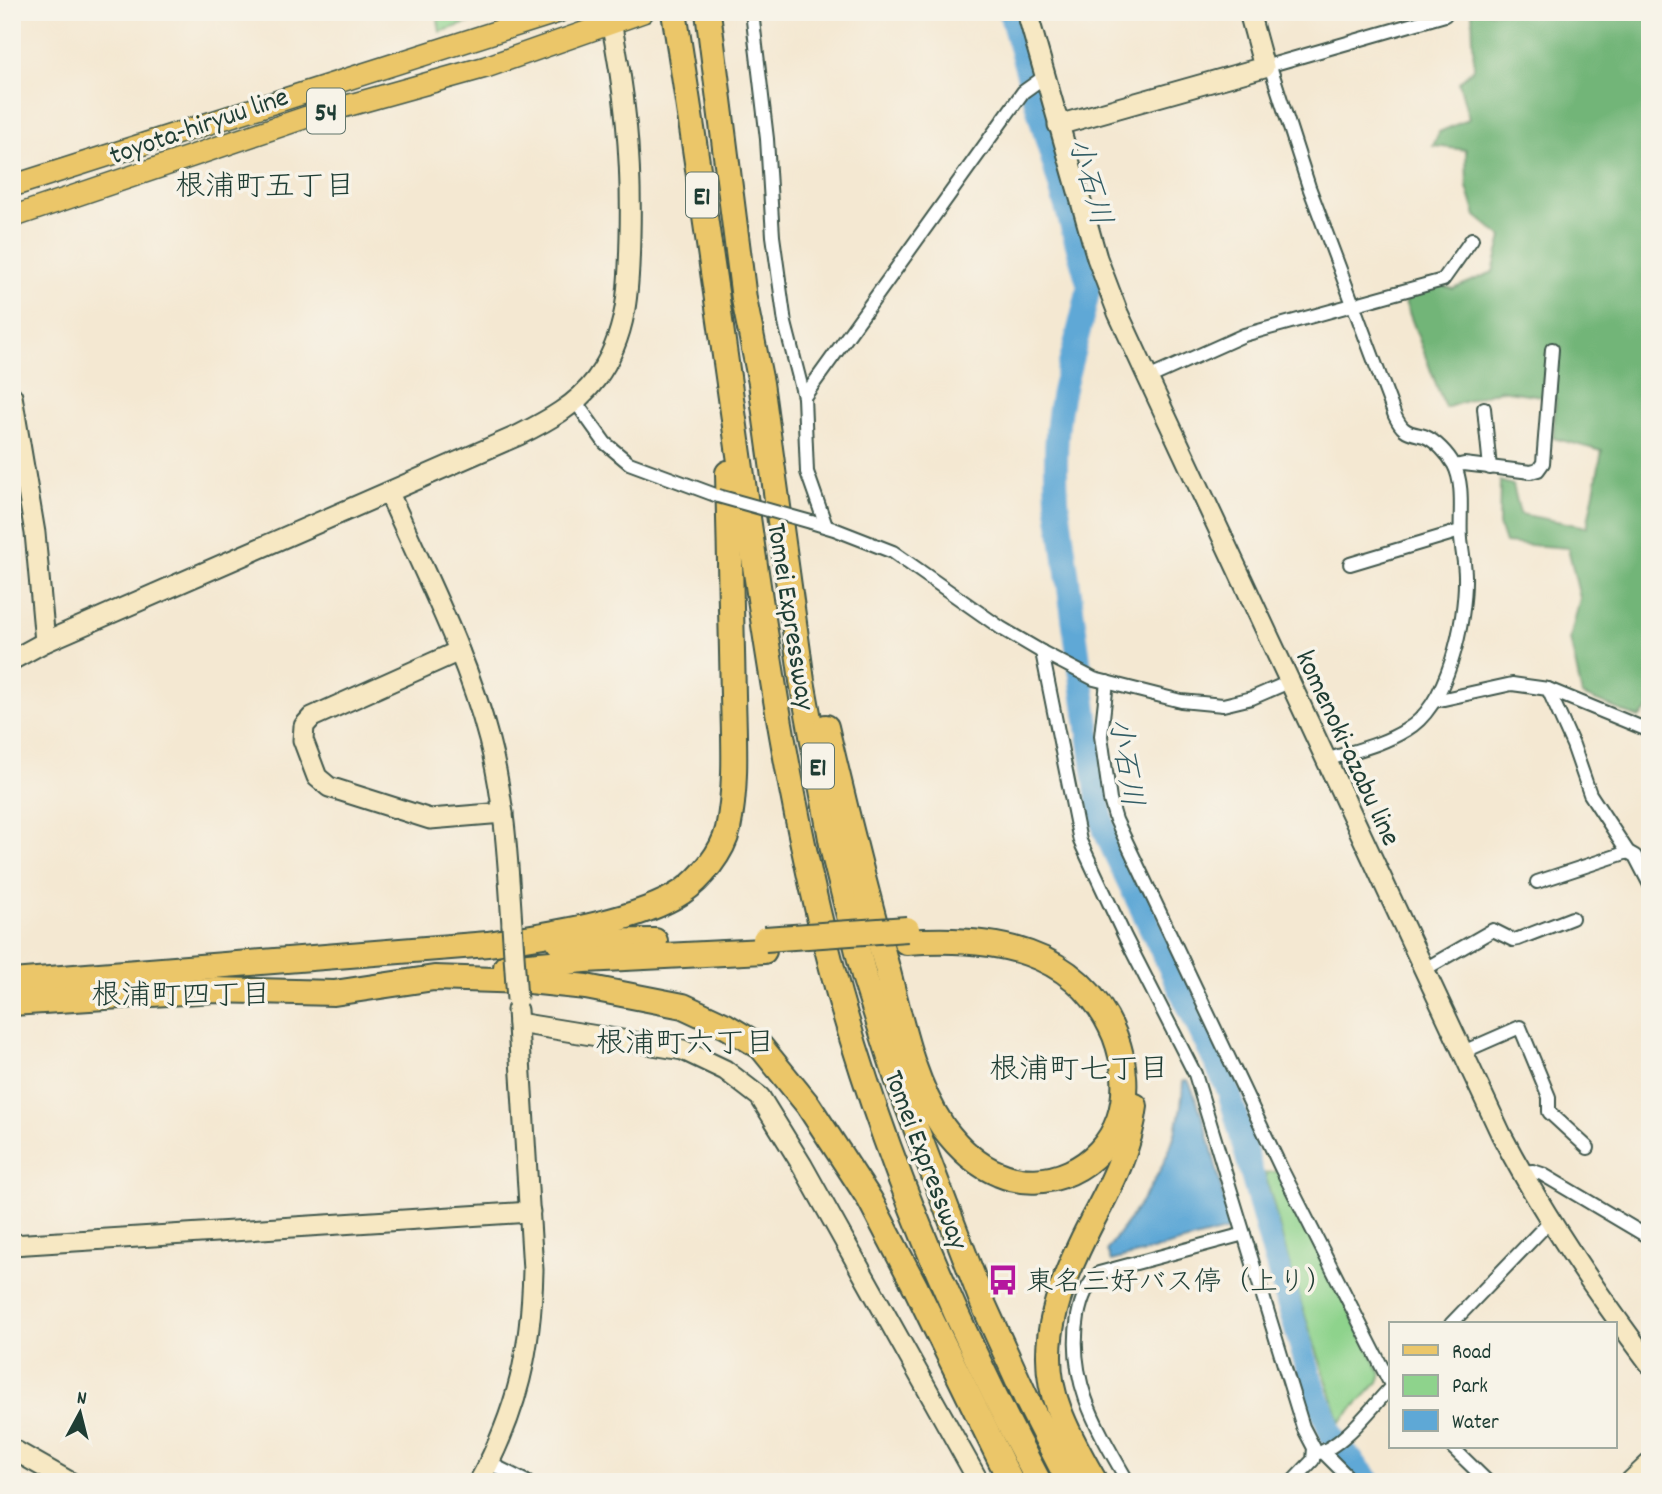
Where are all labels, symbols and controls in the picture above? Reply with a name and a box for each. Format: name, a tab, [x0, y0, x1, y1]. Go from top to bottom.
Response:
street label: toyota-hiryuu line	[105, 79, 295, 178]
road number: 54	[307, 88, 345, 134]
water label: 小石川	[1054, 133, 1120, 231]
district label: 根浦町五丁目	[175, 168, 355, 211]
road number: E1	[686, 172, 718, 218]
street label: Tomei Expressway	[754, 520, 823, 714]
street label: komenoki-azabu line	[1283, 645, 1408, 853]
water label: 小石川	[1094, 715, 1151, 811]
road number: E1	[802, 744, 834, 788]
district label: 根浦町四丁目	[91, 977, 271, 1020]
district label: 根浦町六丁目	[595, 1025, 775, 1068]
district label: 根浦町七丁目	[989, 1051, 1169, 1094]
street label: Tomei Expressway	[871, 1065, 976, 1257]
bus stop icon: 東名三好バス停（上り）	[986, 1263, 1020, 1297]
place label: 東名三好バス停（上り）	[1026, 1265, 1334, 1305]
legend	[1389, 1322, 1616, 1448]
text: Road	[1452, 1339, 1491, 1369]
text: Park	[1452, 1373, 1488, 1403]
north arrow	[46, 1378, 116, 1448]
text: N	[75, 1386, 88, 1414]
text: Water	[1452, 1409, 1499, 1439]

